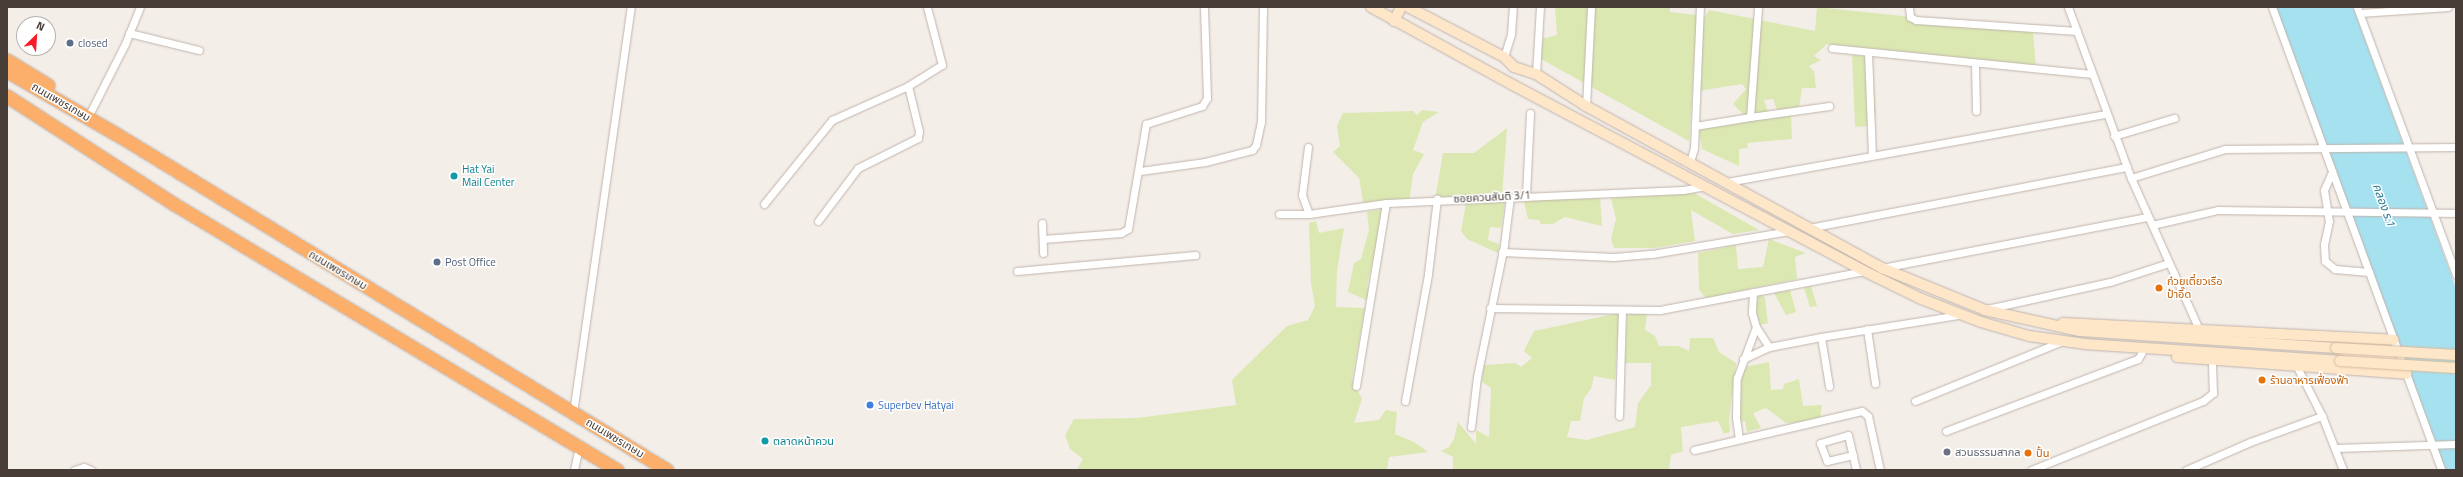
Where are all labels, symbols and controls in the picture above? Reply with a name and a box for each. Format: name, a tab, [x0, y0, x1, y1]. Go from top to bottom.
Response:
north arrow	[16, 16, 56, 56]
text: N	[34, 17, 47, 35]
place label: closed	[78, 36, 108, 50]
marker: closed	[65, 38, 75, 48]
street label: ถนนเพชรเกษม	[29, 80, 93, 124]
place label: Hat Yai Mail Center	[462, 163, 515, 189]
marker: Hat Yai Mail Center	[449, 171, 459, 181]
water label: คลอง ร.1	[2370, 181, 2398, 229]
street label: ซอยควนสันติ 3/1	[1453, 188, 1531, 206]
street label: ถนนเพชรเกษม	[306, 247, 370, 293]
place label: Post Office	[445, 255, 496, 269]
marker: Post Office	[432, 257, 442, 267]
place label: ก๋วยเตี๋ยวเรือ ป้าอี๊ด	[2167, 275, 2222, 301]
marker: ก๋วยเตี๋ยวเรือ ป้าอี๊ด	[2154, 283, 2164, 293]
place label: ร้านอาหารเฟื่องฟ้า	[2270, 373, 2348, 387]
marker: ร้านอาหารเฟื่องฟ้า	[2257, 375, 2267, 385]
place label: Superbev Hatyai	[878, 398, 954, 412]
marker: Superbev Hatyai	[865, 400, 875, 410]
street label: ถนนเพชรเกษม	[583, 415, 647, 461]
place label: ตลาดหน้าควน	[773, 434, 834, 448]
marker: ตลาดหน้าควน	[760, 436, 770, 446]
place label: สวนธรรมสากล	[1955, 445, 2021, 459]
place label: ปั้น	[2036, 446, 2049, 460]
marker: สวนธรรมสากล	[1942, 447, 1952, 457]
marker: ปั้น	[2023, 448, 2033, 458]

